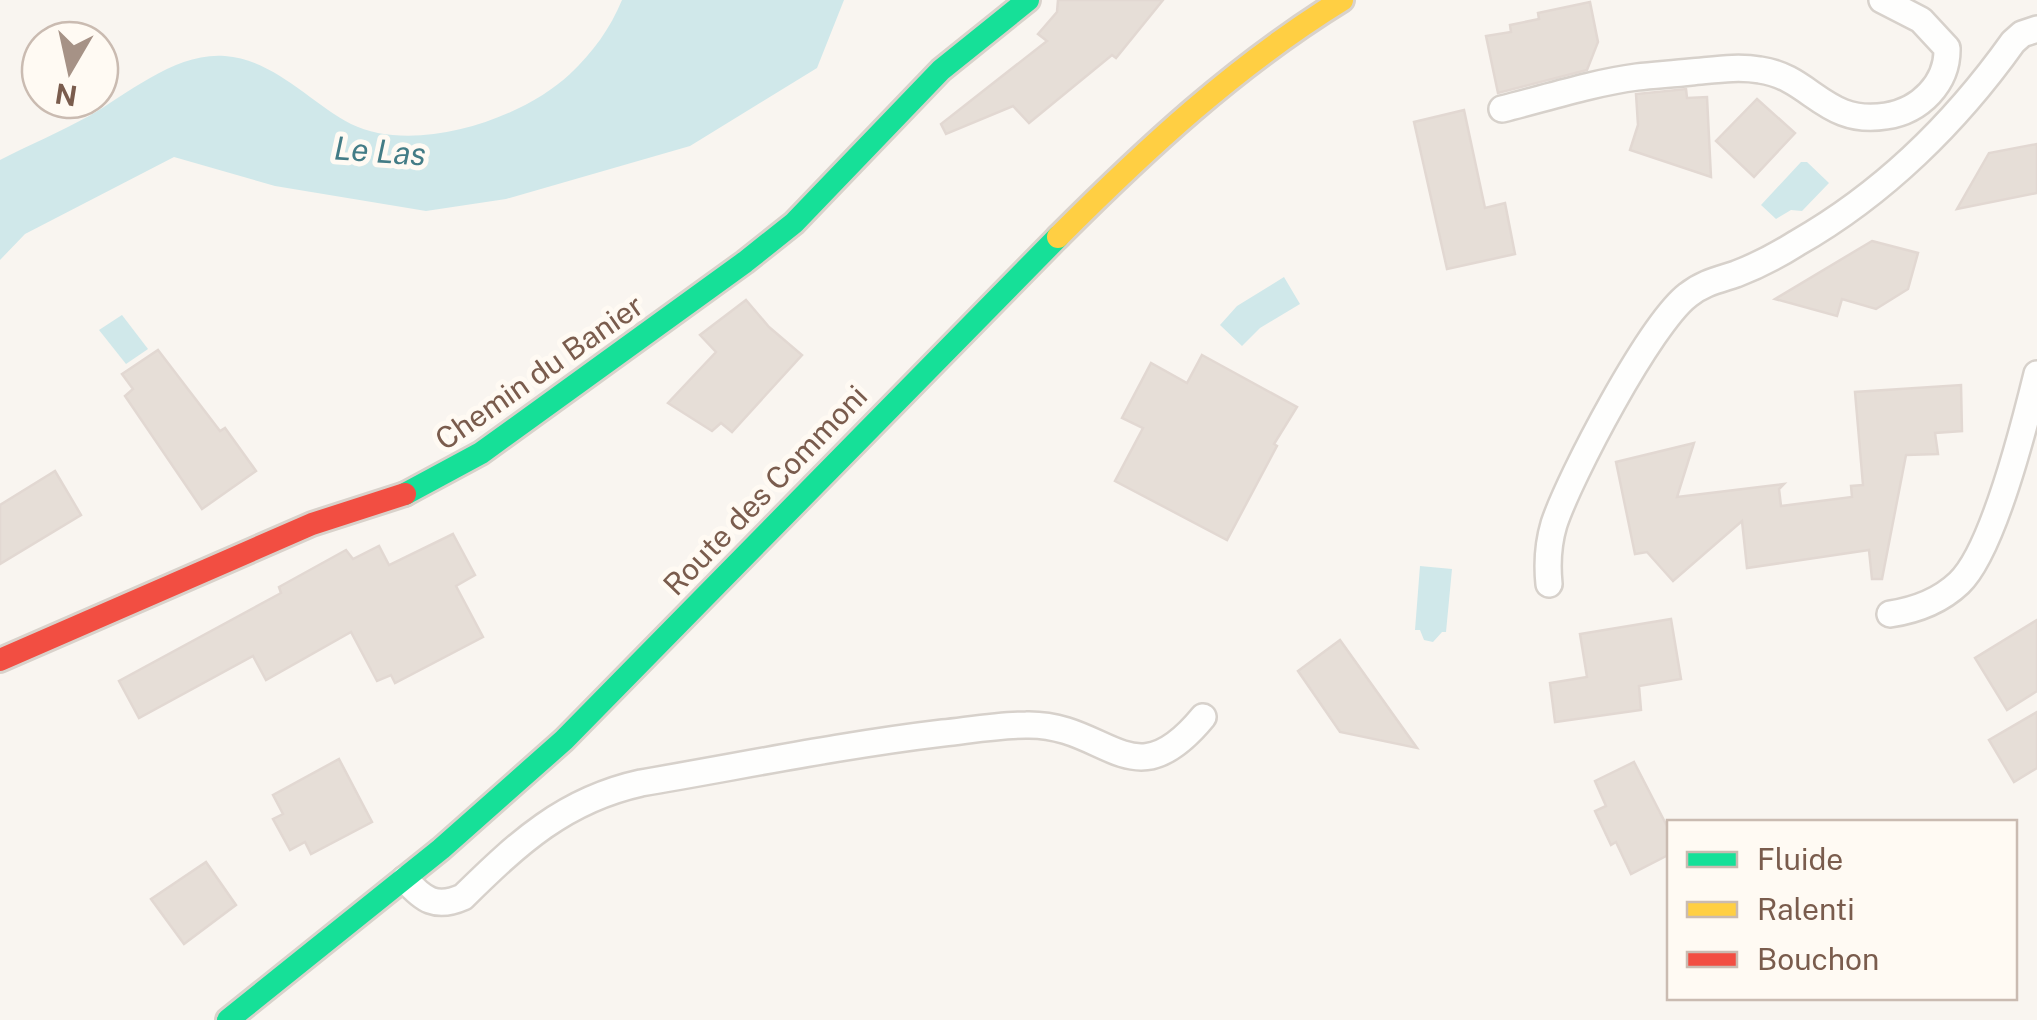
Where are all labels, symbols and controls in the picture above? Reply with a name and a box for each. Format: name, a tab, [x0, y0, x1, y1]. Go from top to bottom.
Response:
north arrow	[20, 20, 120, 120]
text: N	[53, 77, 79, 113]
water label: Le Las	[333, 129, 427, 173]
street label: Chemin du Banier	[428, 287, 650, 457]
street label: Route des Commoni	[656, 378, 874, 602]
legend	[1667, 820, 2017, 1000]
text: Fluide	[1757, 841, 1843, 877]
text: Ralenti	[1757, 891, 1855, 927]
text: Bouchon	[1757, 941, 1879, 977]

